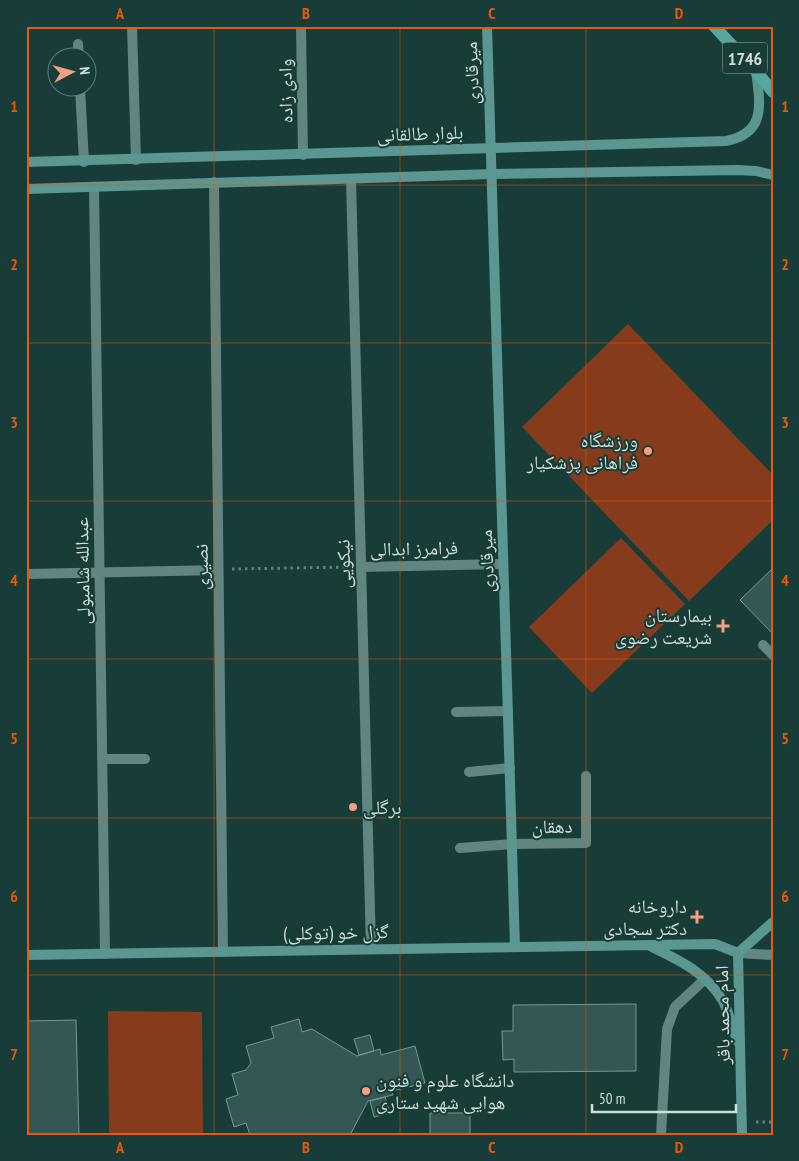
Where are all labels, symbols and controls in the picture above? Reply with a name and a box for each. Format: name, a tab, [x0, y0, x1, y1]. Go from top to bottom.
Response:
text: A	[115, 3, 125, 23]
text: B	[302, 3, 310, 23]
text: C	[488, 3, 496, 23]
text: D	[675, 3, 684, 23]
street label: میرقادری	[458, 41, 484, 105]
road number: 1746	[722, 42, 768, 74]
north arrow	[48, 48, 98, 98]
street label: وادی زاده	[272, 59, 298, 123]
text: N	[76, 66, 94, 75]
text: 1	[10, 96, 18, 116]
text: 1	[781, 96, 789, 116]
street label: بلوار طالقانی	[376, 119, 464, 147]
text: 2	[10, 254, 18, 274]
text: 2	[781, 254, 789, 274]
text: 3	[10, 412, 18, 432]
text: 3	[781, 412, 789, 432]
place label: ورزشگاه فراهانی پزشکیار	[526, 428, 638, 474]
marker: ورزشگاه فراهانی پزشکیار	[642, 445, 654, 457]
street label: عبدالله شامبولی	[69, 517, 95, 625]
street label: میرقادری	[473, 529, 499, 593]
street label: فرامرز ابدالی	[370, 535, 458, 561]
street label: نیکویی	[331, 539, 355, 589]
street label: نصیری	[189, 544, 213, 590]
text: 4	[10, 570, 18, 590]
text: 4	[781, 570, 789, 590]
place label: بیمارستان شریعت رضوی	[615, 603, 712, 649]
marker: بیمارستان شریعت رضوی	[716, 619, 730, 633]
text: 5	[10, 728, 18, 748]
text: 5	[781, 728, 789, 748]
place label: برگلی	[363, 795, 402, 819]
marker: برگلی	[347, 801, 359, 813]
street label: دهقان	[531, 814, 573, 838]
text: 6	[10, 886, 18, 906]
text: 6	[781, 886, 789, 906]
place label: داروخانه دکتر سجادی	[603, 894, 687, 940]
marker: داروخانه دکتر سجادی	[691, 911, 703, 923]
street label: گزل خو (توکلی)	[283, 919, 389, 945]
street label: امام محمد باقر	[709, 965, 737, 1066]
text: 7	[10, 1044, 18, 1064]
text: 7	[781, 1044, 789, 1064]
place label: دانشگاه علوم و فنون هوایی شهید ستاری	[376, 1068, 515, 1114]
scale bar	[592, 1081, 735, 1113]
marker: دانشگاه علوم و فنون هوایی شهید ستاری	[360, 1085, 372, 1097]
text: 50 m	[599, 1089, 625, 1108]
text: A	[115, 1137, 125, 1157]
text: B	[302, 1137, 310, 1157]
text: C	[488, 1137, 496, 1157]
text: D	[675, 1137, 684, 1157]

